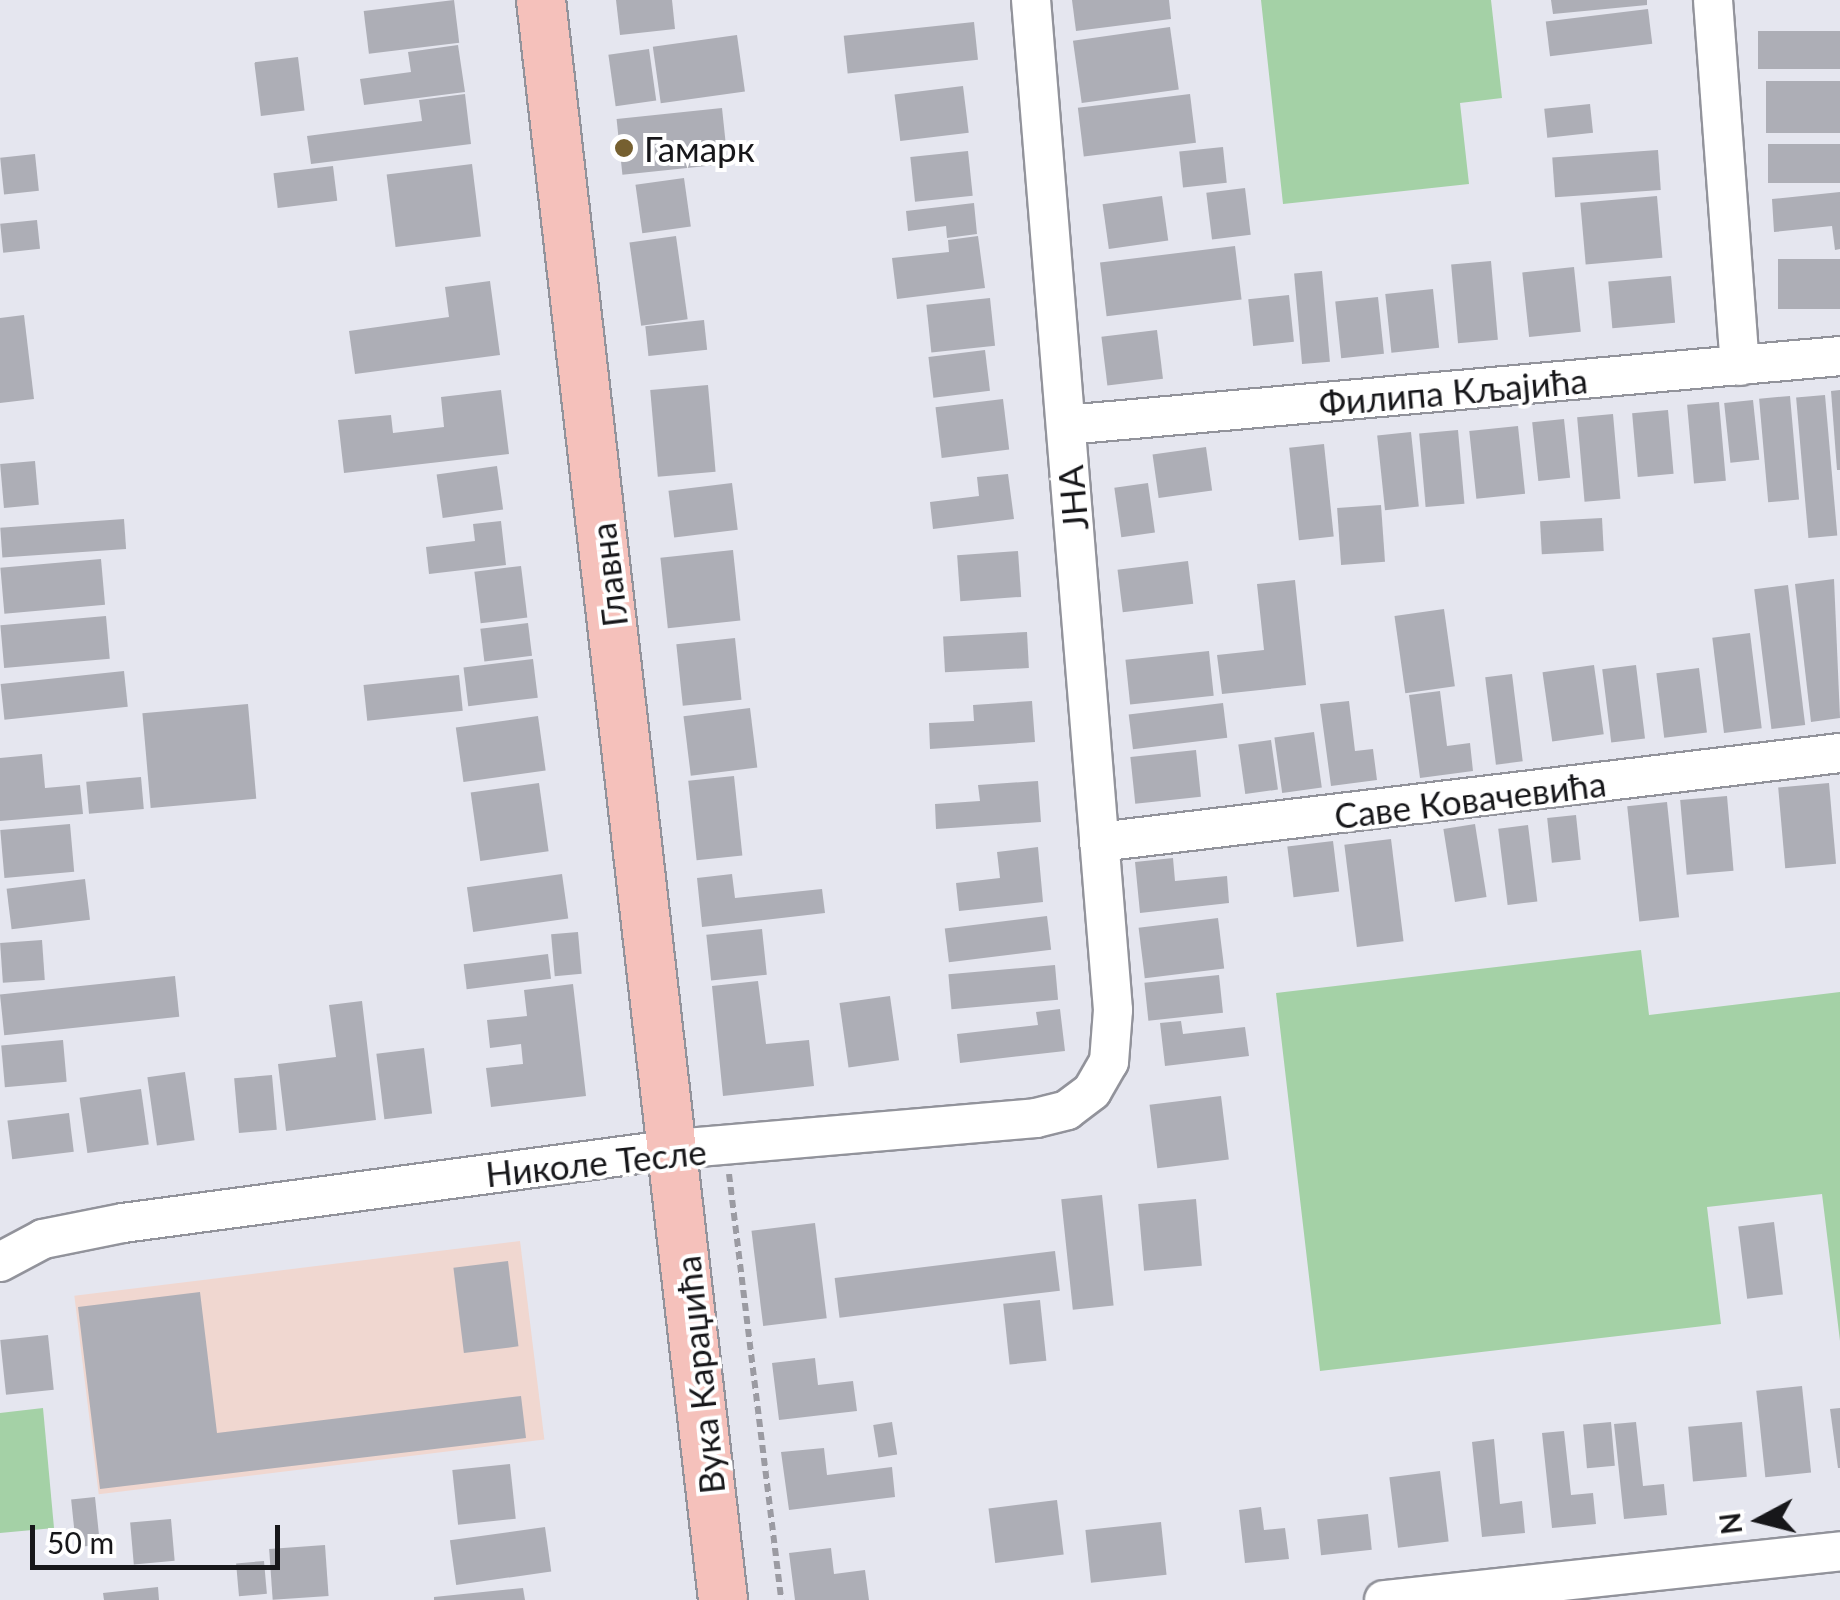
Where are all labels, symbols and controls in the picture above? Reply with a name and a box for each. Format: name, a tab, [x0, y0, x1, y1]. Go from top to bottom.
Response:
place label: Гамарк	[644, 127, 755, 169]
marker: Гамарк	[613, 137, 635, 159]
street label: Филипа Кљајића	[1317, 358, 1589, 424]
street label: ЈНА	[1048, 464, 1096, 532]
street label: Главна	[581, 521, 635, 629]
street label: Саве Ковачевића	[1332, 762, 1608, 836]
street label: Николе Тесле	[484, 1130, 708, 1194]
street label: Вука Караџића	[666, 1254, 732, 1496]
north arrow	[1710, 1470, 1810, 1570]
scale bar	[35, 1505, 285, 1567]
text: N	[1712, 1511, 1748, 1536]
text: 50 m	[47, 1524, 114, 1560]

